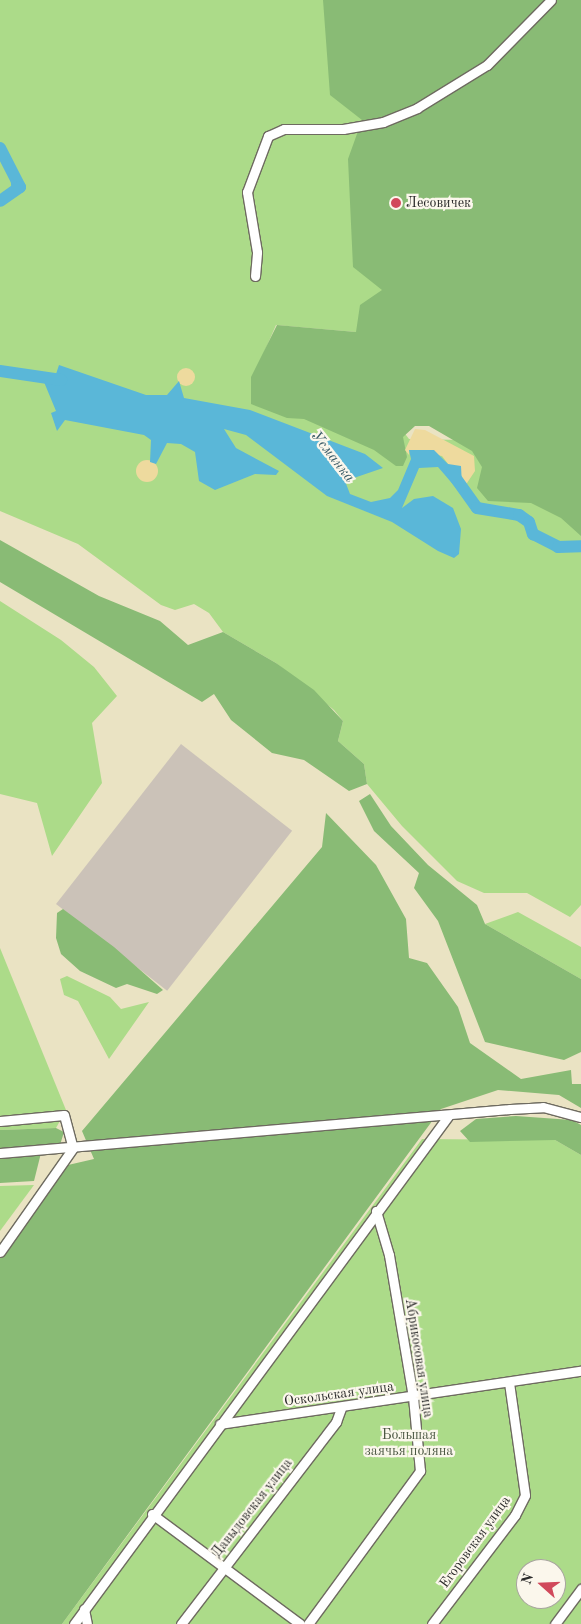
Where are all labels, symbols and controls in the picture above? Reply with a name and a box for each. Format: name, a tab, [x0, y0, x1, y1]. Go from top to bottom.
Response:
place label: Лесовичек	[406, 195, 471, 211]
marker: Лесовичек	[390, 197, 402, 209]
water label: Усманка	[306, 427, 358, 487]
street label: Абрикосовая улица	[401, 1297, 437, 1419]
street label: Оскольская улица	[283, 1378, 395, 1410]
park label: Большая заячья поляна	[365, 1427, 453, 1460]
street label: Давыдовская улица	[208, 1455, 296, 1561]
street label: Егоровская улица	[436, 1493, 514, 1591]
north arrow	[516, 1559, 566, 1609]
text: N	[519, 1572, 536, 1587]

